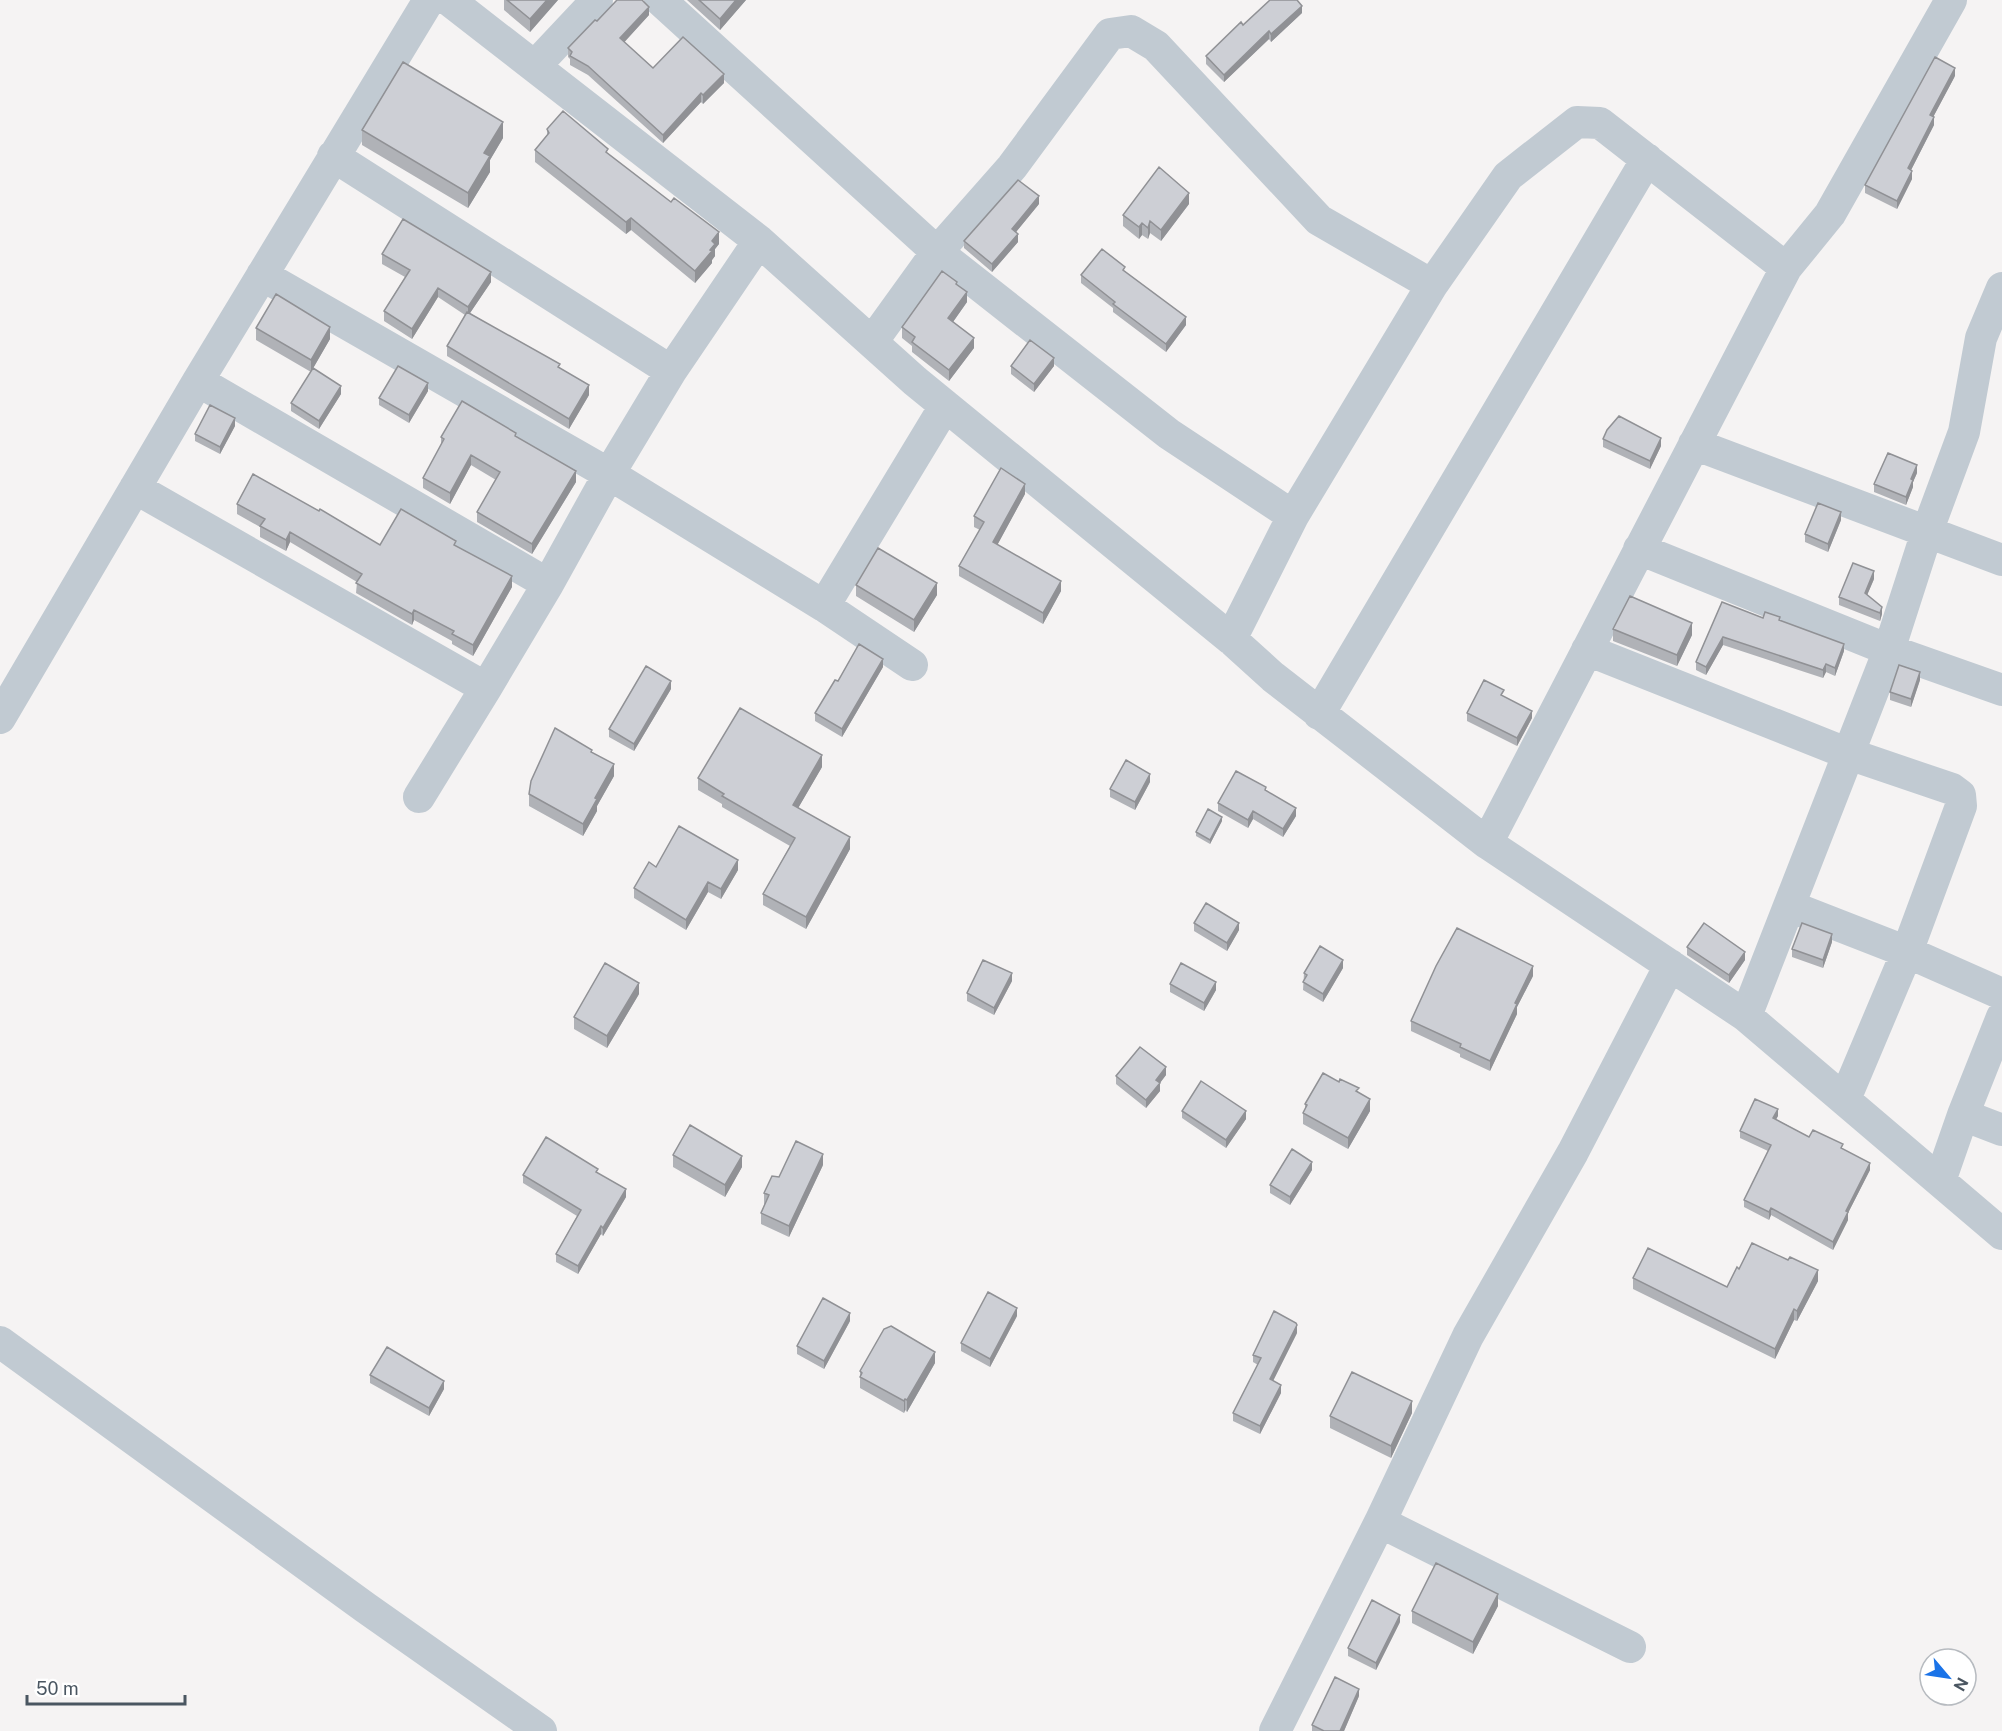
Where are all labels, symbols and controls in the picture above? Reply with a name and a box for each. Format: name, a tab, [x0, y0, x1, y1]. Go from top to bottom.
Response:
north arrow	[1918, 1647, 1978, 1707]
scale bar	[27, 1668, 184, 1706]
text: N	[1949, 1674, 1972, 1694]
text: 50 m	[36, 1678, 79, 1699]

